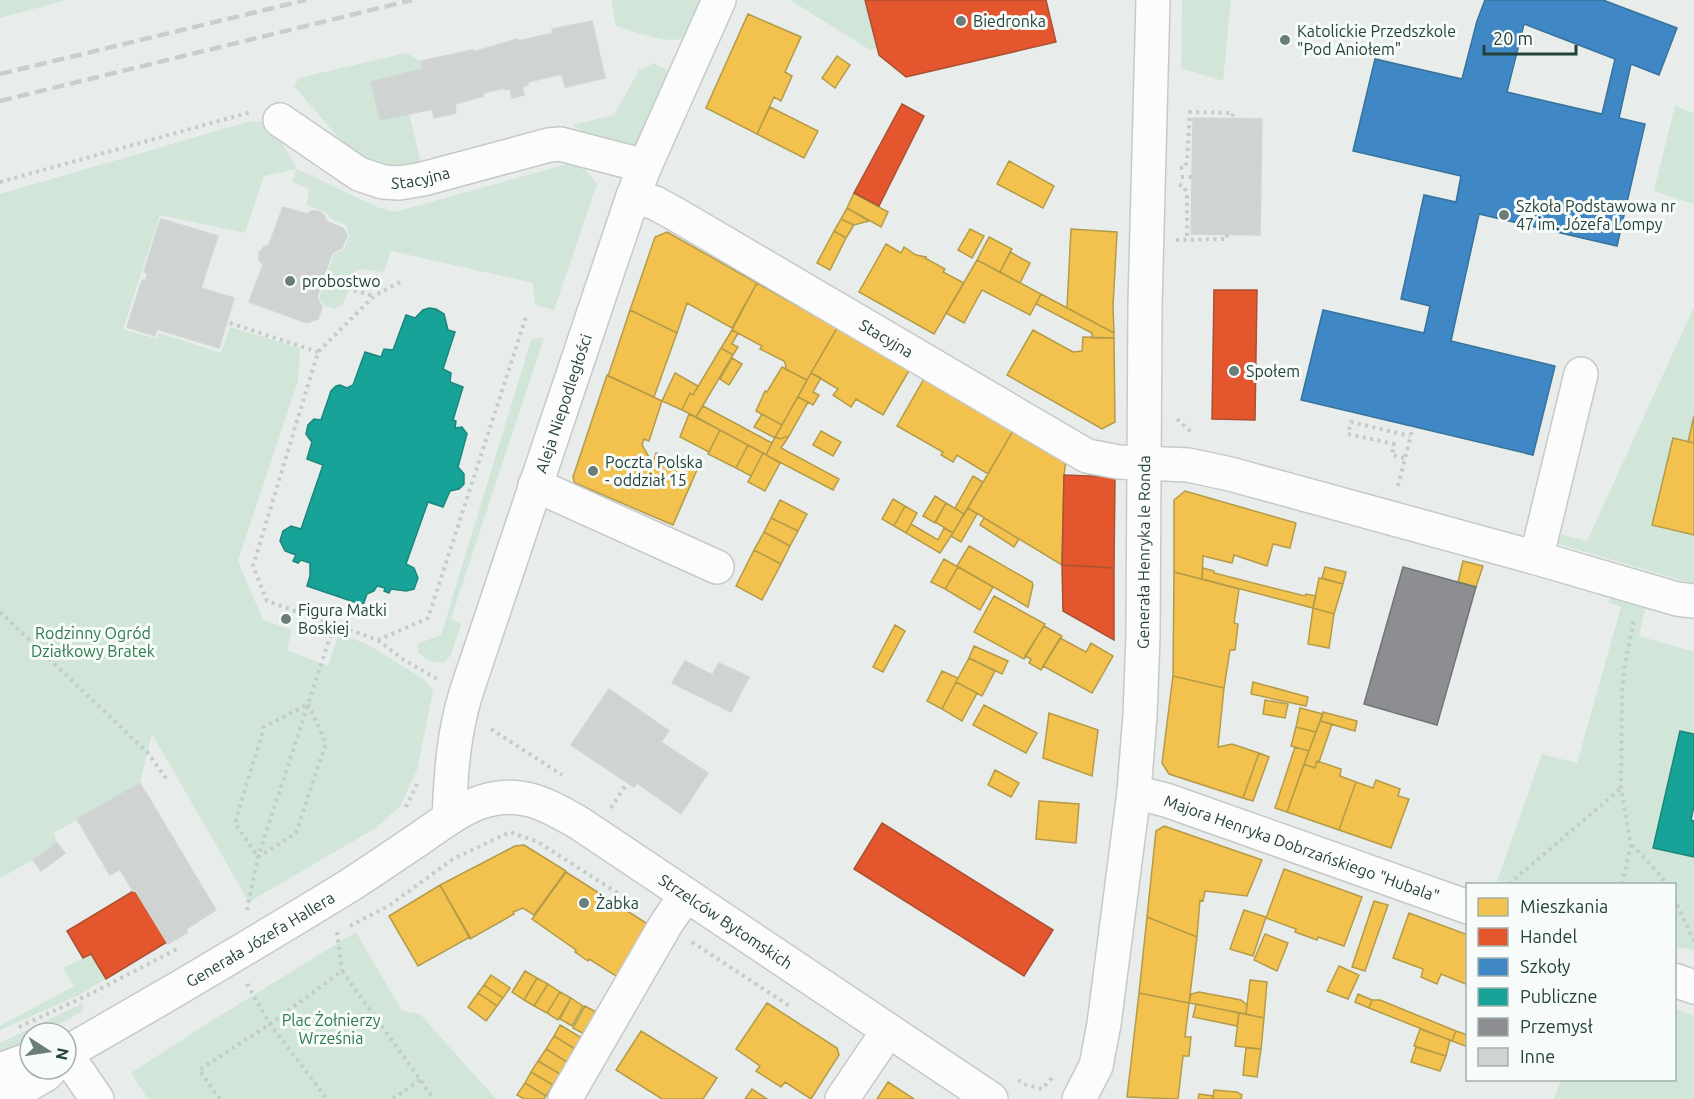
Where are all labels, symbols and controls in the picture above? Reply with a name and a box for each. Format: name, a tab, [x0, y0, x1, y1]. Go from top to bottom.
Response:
place label: Biedronka	[973, 12, 1046, 30]
marker: Biedronka	[954, 14, 968, 28]
scale bar	[1484, 18, 1576, 56]
place label: Katolickie Przedszkole "Pod Aniołem"	[1297, 22, 1456, 58]
text: 20 m	[1493, 28, 1533, 48]
marker: Katolickie Przedszkole "Pod Aniołem"	[1278, 33, 1292, 47]
street label: Stacyjna	[391, 163, 452, 192]
place label: Szkoła Podstawowa nr 47 im. Józefa Lompy	[1516, 197, 1676, 233]
marker: Szkoła Podstawowa nr 47 im. Józefa Lompy	[1497, 208, 1511, 222]
place label: probostwo	[302, 272, 381, 290]
marker: probostwo	[283, 274, 297, 288]
street label: Stacyjna	[856, 315, 917, 361]
street label: Aleja Niepodległości	[532, 331, 595, 475]
place label: Społem	[1246, 362, 1300, 380]
marker: Społem	[1227, 364, 1241, 378]
place label: Poczta Polska - oddział 15	[605, 453, 703, 489]
street label: Generała Henryka le Ronda	[1134, 455, 1153, 649]
marker: Poczta Polska - oddział 15	[586, 464, 600, 478]
place label: Figura Matki Boskiej	[298, 601, 387, 637]
marker: Figura Matki Boskiej	[279, 612, 293, 626]
park label: Rodzinny Ogród Działkowy Bratek	[31, 624, 155, 660]
street label: Majora Henryka Dobrzańskiego "Hubala"	[1162, 791, 1442, 905]
street label: Strzelców Bytomskich	[656, 870, 796, 972]
legend	[1466, 883, 1676, 1081]
street label: Generała Józefa Hallera	[183, 888, 338, 991]
place label: Żabka	[596, 894, 639, 912]
marker: Żabka	[577, 896, 591, 910]
text: Mieszkania	[1520, 896, 1608, 916]
text: Handel	[1520, 926, 1578, 946]
text: Szkoły	[1520, 956, 1571, 976]
text: Publiczne	[1520, 986, 1598, 1006]
park label: Plac Żołnierzy Września	[282, 1011, 381, 1047]
text: Przemysł	[1520, 1016, 1593, 1036]
north arrow	[18, 1021, 78, 1081]
text: N	[53, 1046, 73, 1062]
text: Inne	[1520, 1046, 1555, 1066]

